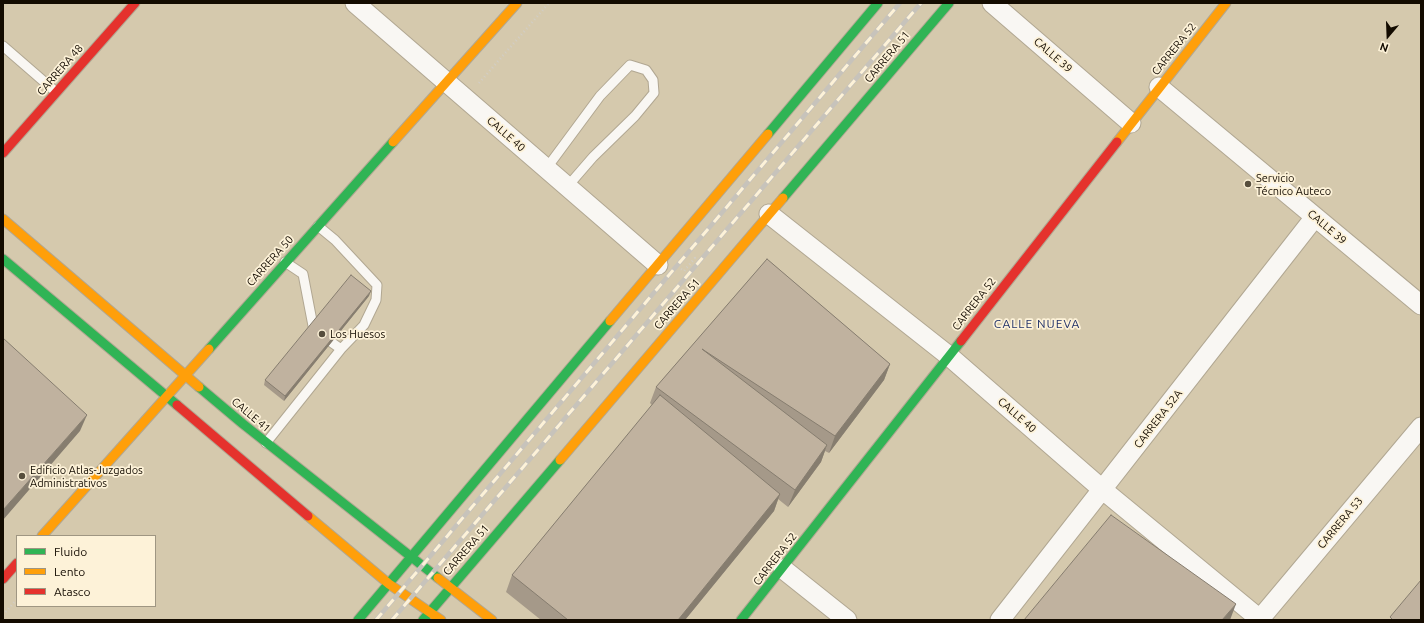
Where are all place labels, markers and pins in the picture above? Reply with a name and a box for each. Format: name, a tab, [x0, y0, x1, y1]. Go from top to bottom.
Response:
place label: Servicio Técnico Auteco	[1256, 171, 1331, 197]
marker: Servicio Técnico Auteco	[1243, 179, 1253, 189]
place label: Los Huesos	[330, 327, 385, 341]
marker: Los Huesos	[317, 329, 327, 339]
place label: Edificio Atlas-Juzgados Administrativos	[30, 463, 143, 489]
marker: Edificio Atlas-Juzgados Administrativos	[17, 471, 27, 481]

